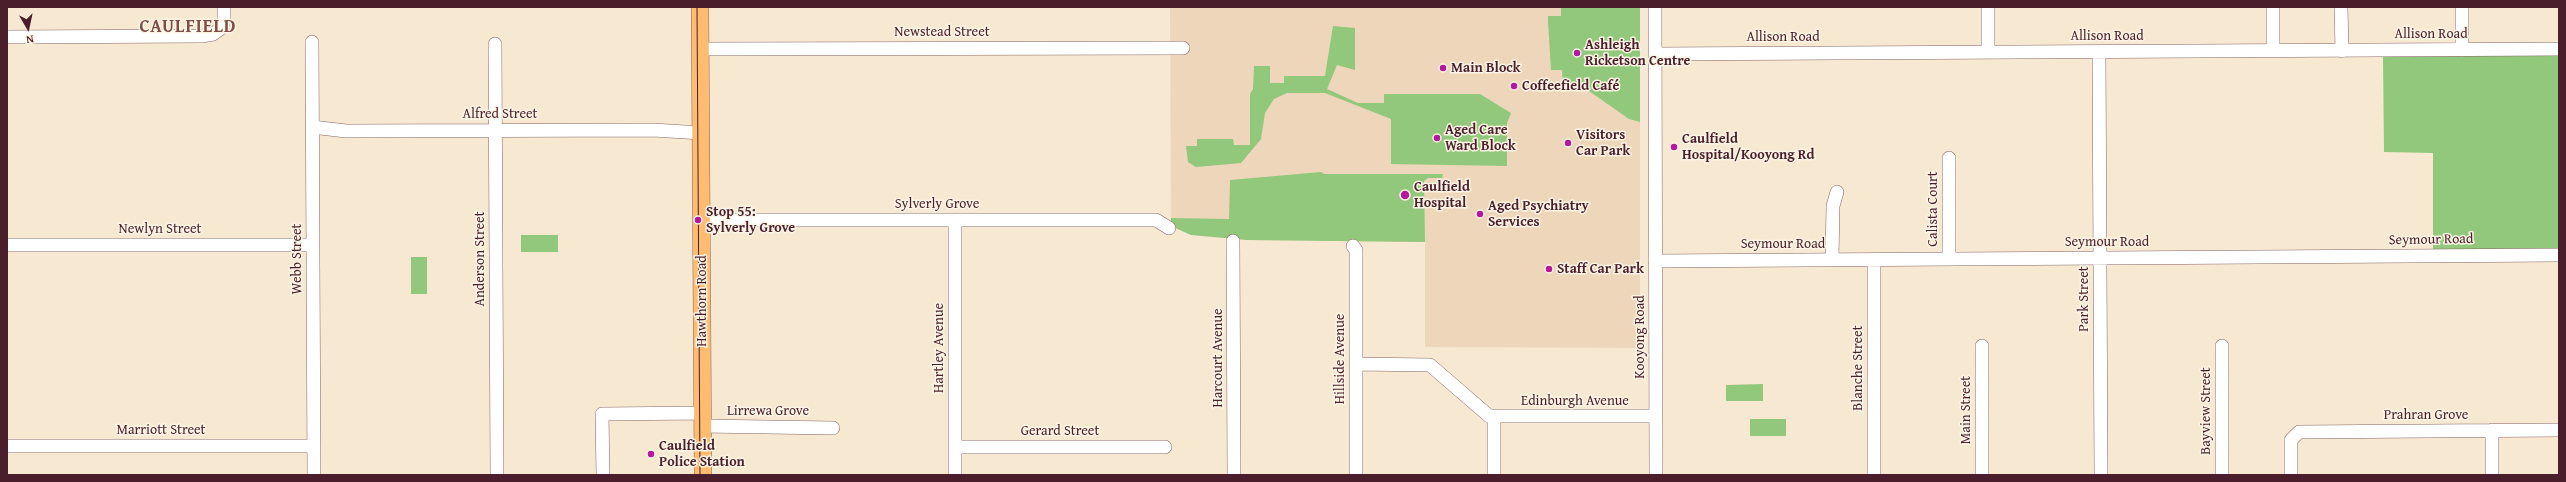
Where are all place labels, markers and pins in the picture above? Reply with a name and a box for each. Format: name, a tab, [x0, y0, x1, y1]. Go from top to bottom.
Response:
place label: Ashleigh Ricketson Centre	[1585, 37, 1690, 70]
marker: Ashleigh Ricketson Centre	[1572, 48, 1582, 58]
place label: Main Block	[1451, 60, 1521, 76]
marker: Main Block	[1438, 63, 1448, 73]
place label: Coffeefield Café	[1522, 78, 1619, 94]
marker: Coffeefield Café	[1509, 81, 1519, 91]
place label: Aged Care Ward Block	[1445, 122, 1516, 154]
place label: Visitors Car Park	[1576, 127, 1630, 160]
place label: Caulfield Hospital/Kooyong Rd	[1682, 131, 1815, 164]
marker: Aged Care Ward Block	[1432, 133, 1442, 143]
marker: Visitors Car Park	[1563, 138, 1573, 148]
marker: Caulfield Hospital/Kooyong Rd	[1669, 142, 1679, 152]
place label: Caulfield Hospital	[1414, 179, 1470, 212]
marker: Caulfield Hospital	[1399, 189, 1411, 201]
place label: Aged Psychiatry Services	[1488, 198, 1589, 230]
place label: Stop 55: Sylverly Grove	[706, 204, 795, 236]
marker: Aged Psychiatry Services	[1475, 209, 1485, 219]
marker: Stop 55: Sylverly Grove	[693, 215, 703, 225]
place label: Staff Car Park	[1557, 261, 1644, 277]
marker: Staff Car Park	[1544, 264, 1554, 274]
place label: Caulfield Police Station	[659, 438, 745, 470]
marker: Caulfield Police Station	[646, 449, 656, 459]

